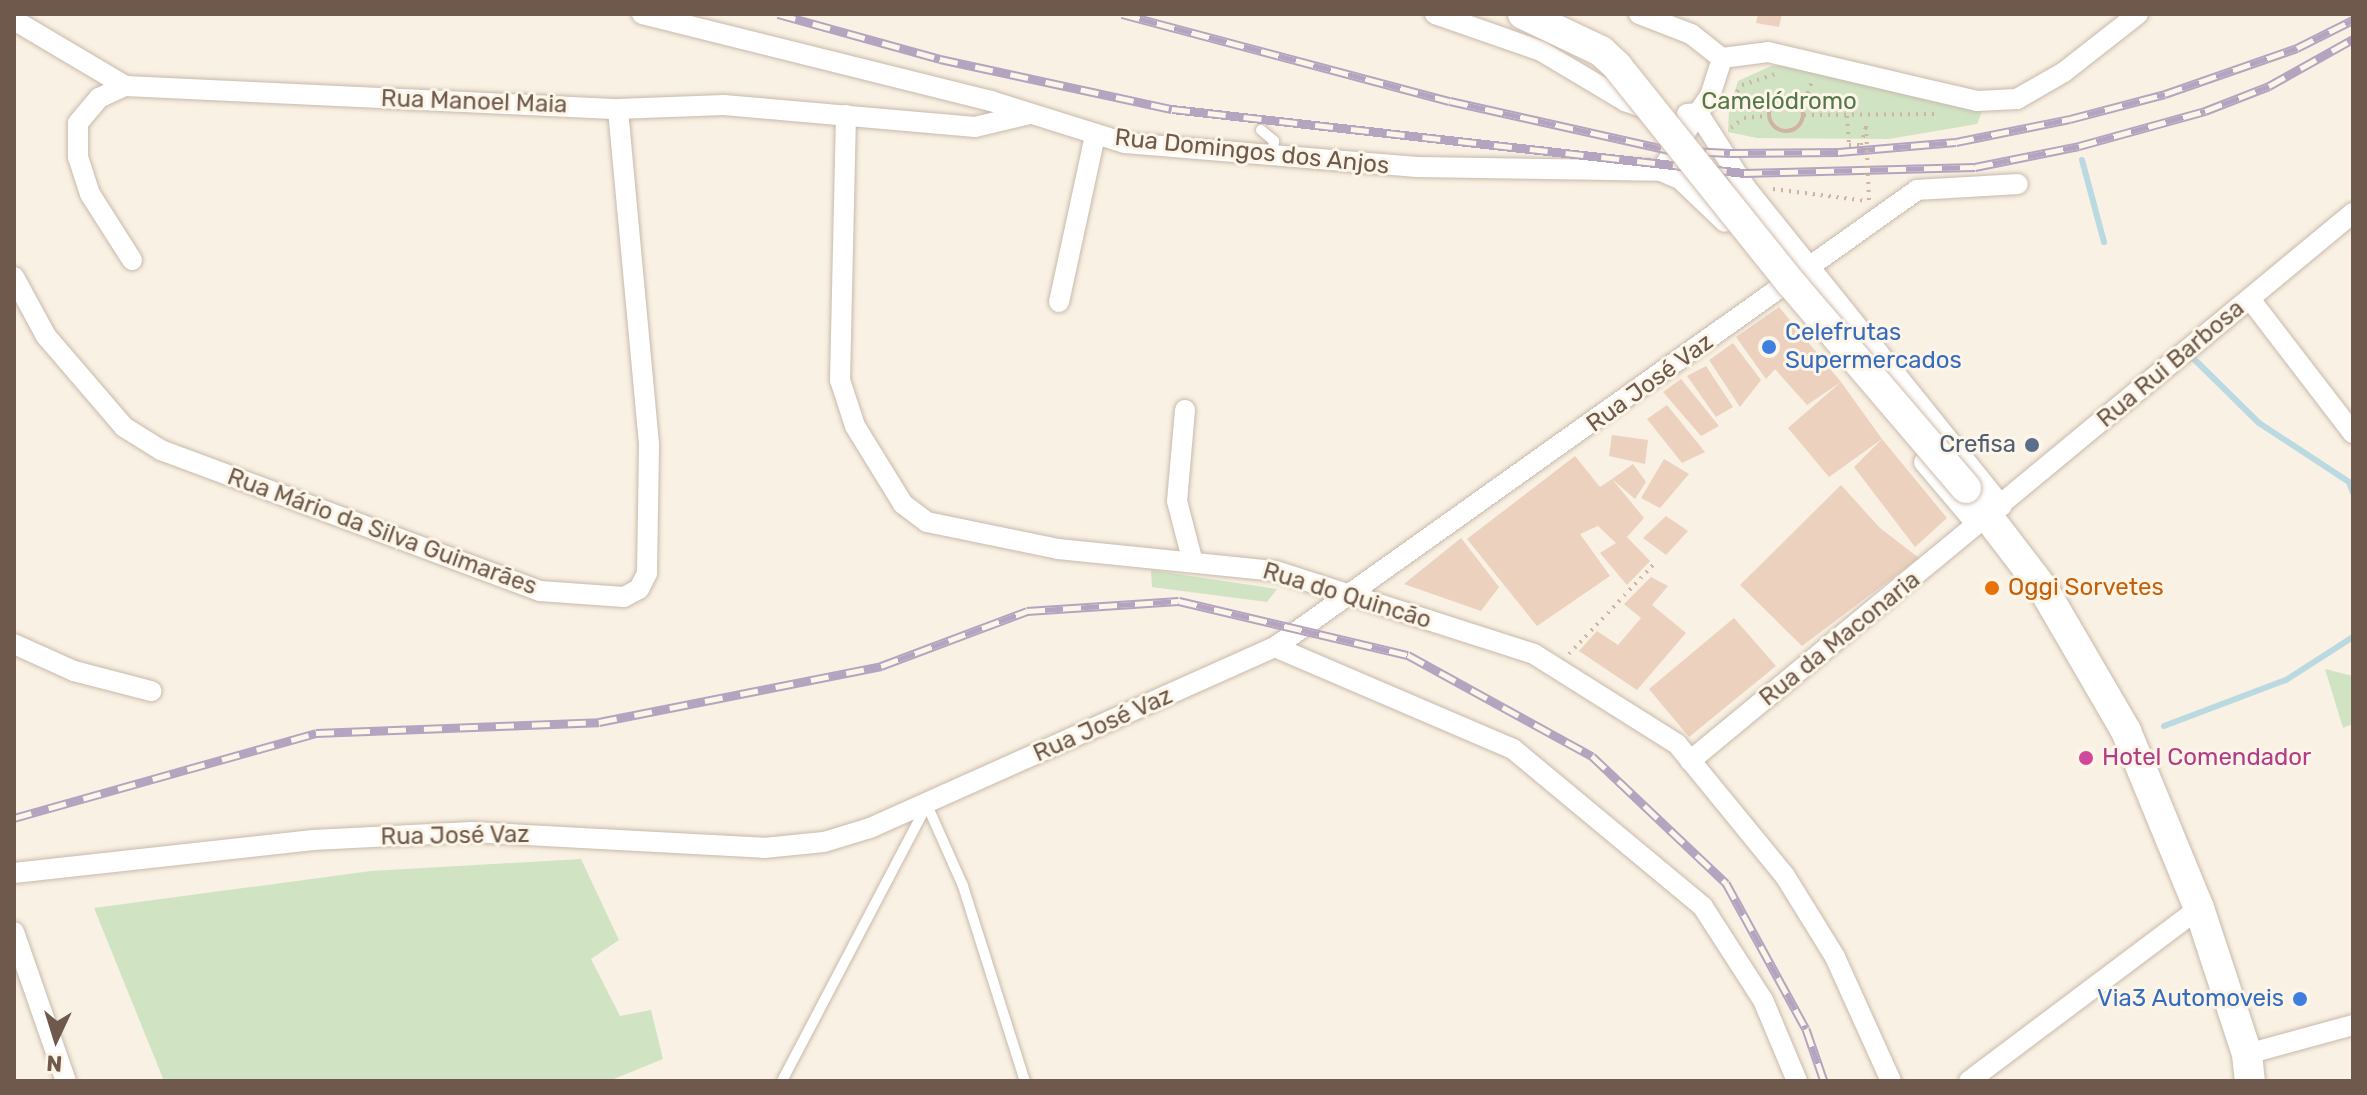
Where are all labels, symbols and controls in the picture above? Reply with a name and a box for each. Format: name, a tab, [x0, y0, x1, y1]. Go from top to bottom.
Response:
street label: Rua Manoel Maia	[380, 84, 568, 120]
park label: Camelódromo	[1701, 88, 1857, 116]
street label: Rua Domingos dos Anjos	[1113, 123, 1391, 181]
street label: Rua Rui Barbosa	[2092, 294, 2250, 434]
place label: Celefrutas Supermercados	[1785, 319, 1962, 375]
street label: Rua José Vaz	[1581, 327, 1719, 439]
marker: Celefrutas Supermercados	[1760, 338, 1778, 356]
place label: Crefisa	[1939, 431, 2016, 459]
marker: Crefisa	[2023, 436, 2041, 454]
street label: Rua Mário da Silva Guimarães	[223, 463, 541, 601]
street label: Rua do Quincão	[1259, 557, 1435, 635]
street label: Rua da Maconaria	[1754, 566, 1926, 712]
place label: Oggi Sorvetes	[2008, 574, 2164, 602]
marker: Oggi Sorvetes	[1983, 579, 2001, 597]
street label: Rua José Vaz	[1029, 681, 1177, 769]
place label: Hotel Comendador	[2102, 744, 2311, 772]
marker: Hotel Comendador	[2077, 749, 2095, 767]
street label: Rua José Vaz	[380, 820, 530, 852]
place label: Via3 Automoveis	[2096, 985, 2284, 1013]
marker: Via3 Automoveis	[2291, 990, 2309, 1008]
north arrow	[16, 999, 96, 1079]
text: N	[45, 1049, 63, 1077]

